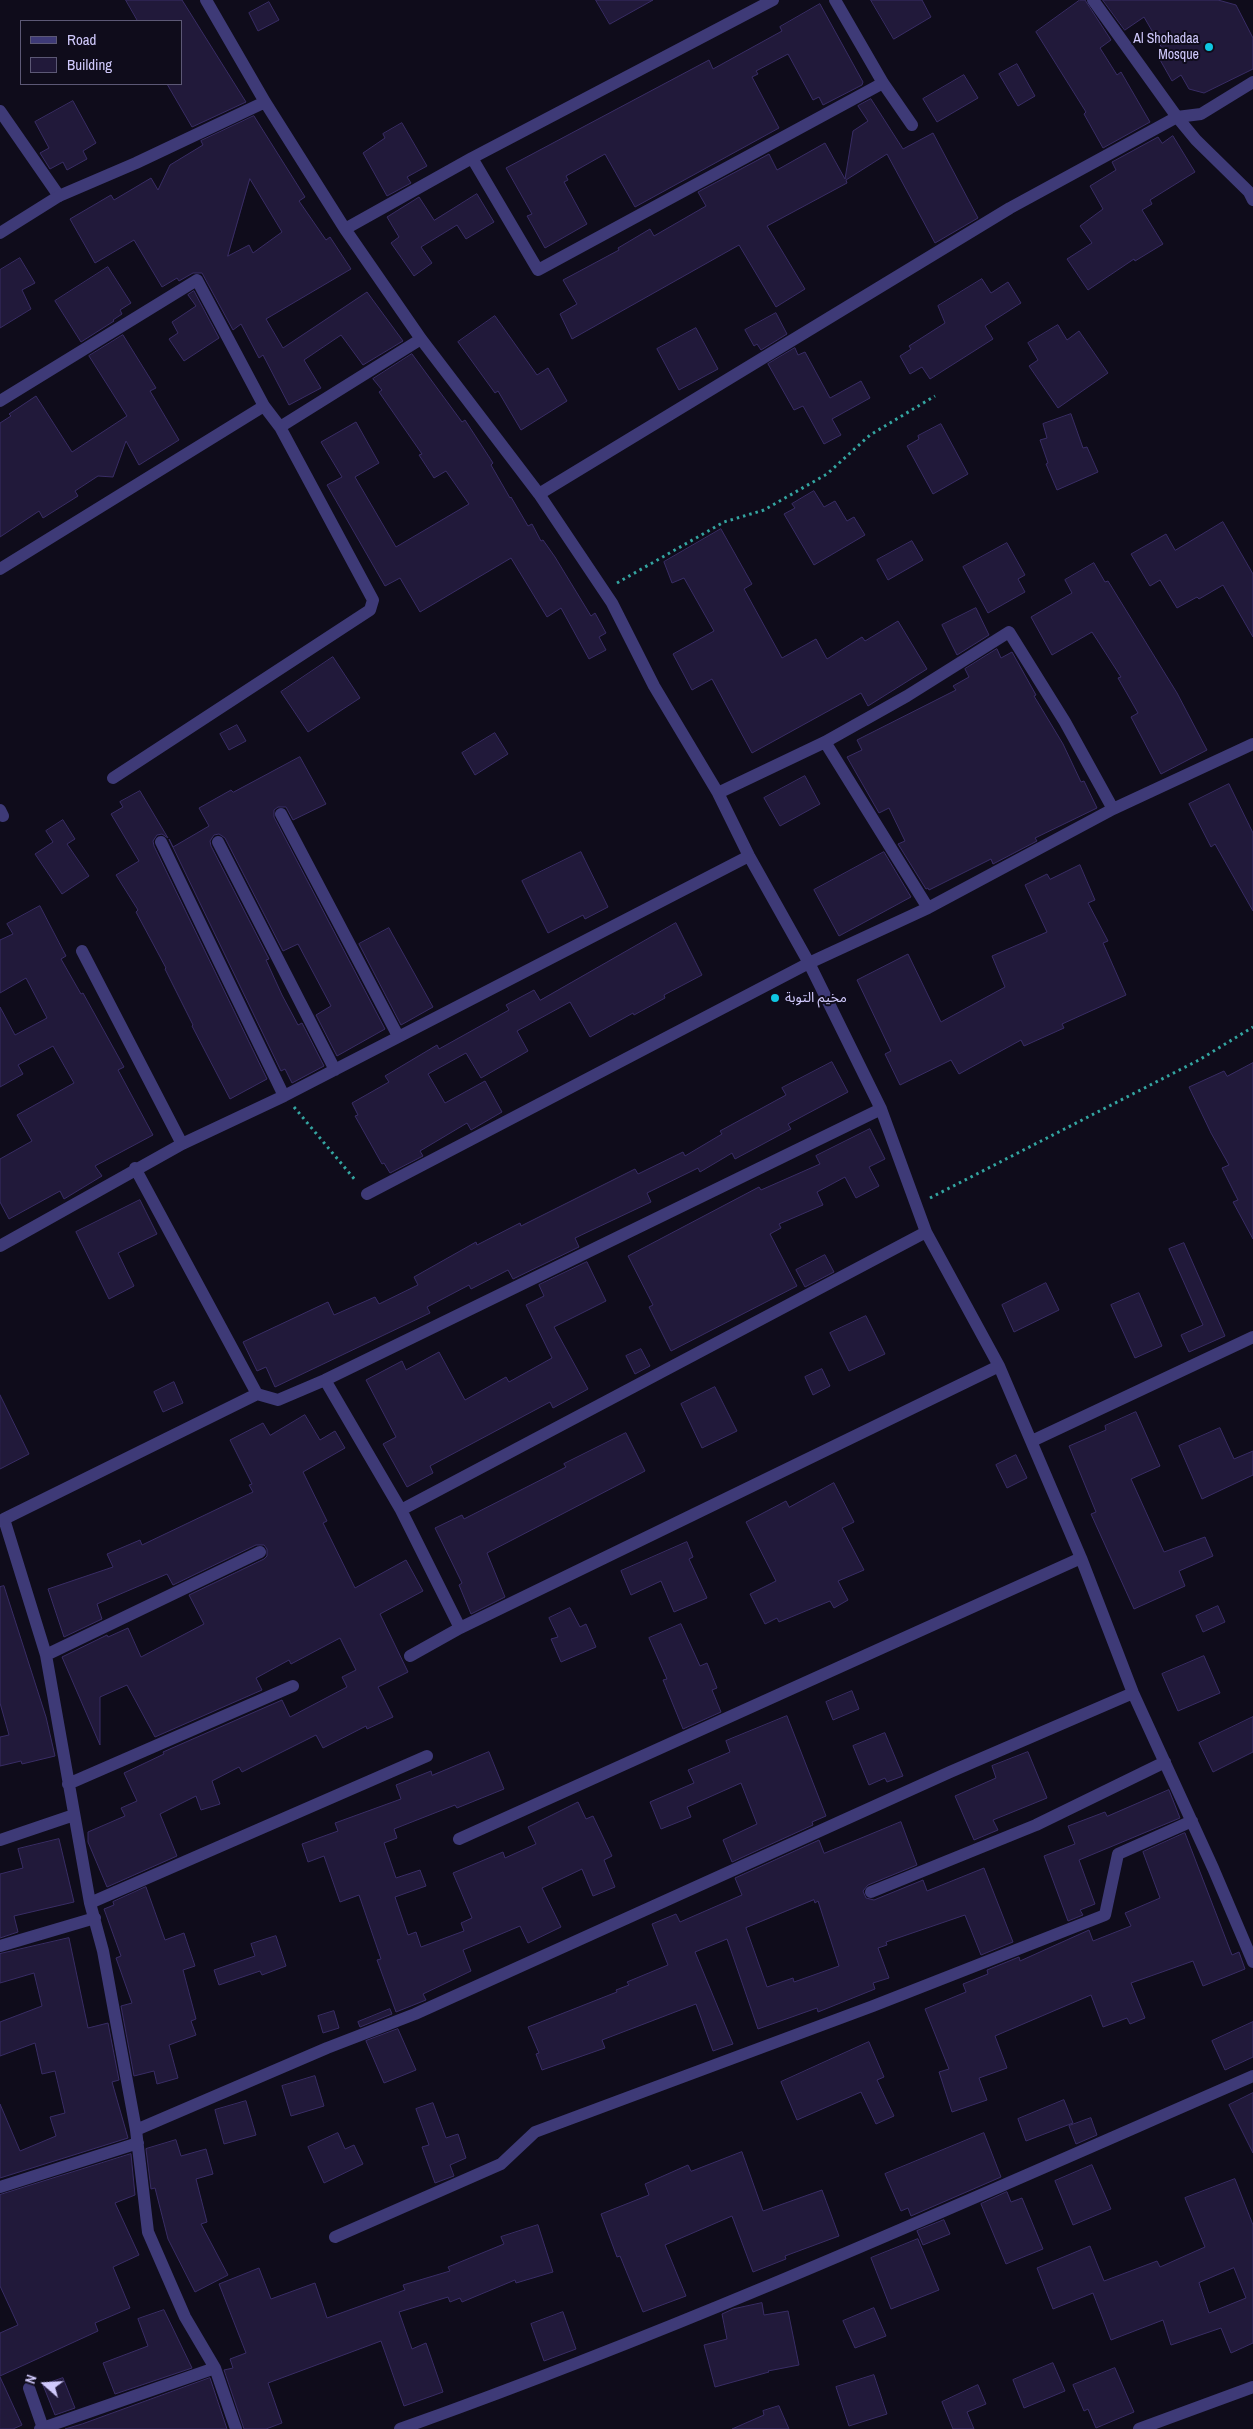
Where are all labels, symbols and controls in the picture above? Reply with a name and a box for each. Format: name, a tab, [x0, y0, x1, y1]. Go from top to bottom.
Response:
legend	[20, 20, 182, 85]
text: Road	[67, 29, 96, 50]
place label: Al Shohadaa Mosque	[1133, 31, 1199, 64]
marker: Al Shohadaa Mosque	[1203, 41, 1215, 53]
text: Building	[67, 54, 112, 75]
place label: مخيم التوبة	[785, 990, 847, 1006]
marker: مخيم التوبة	[769, 992, 781, 1004]
north arrow	[20, 2359, 70, 2409]
text: N	[21, 2372, 41, 2386]

